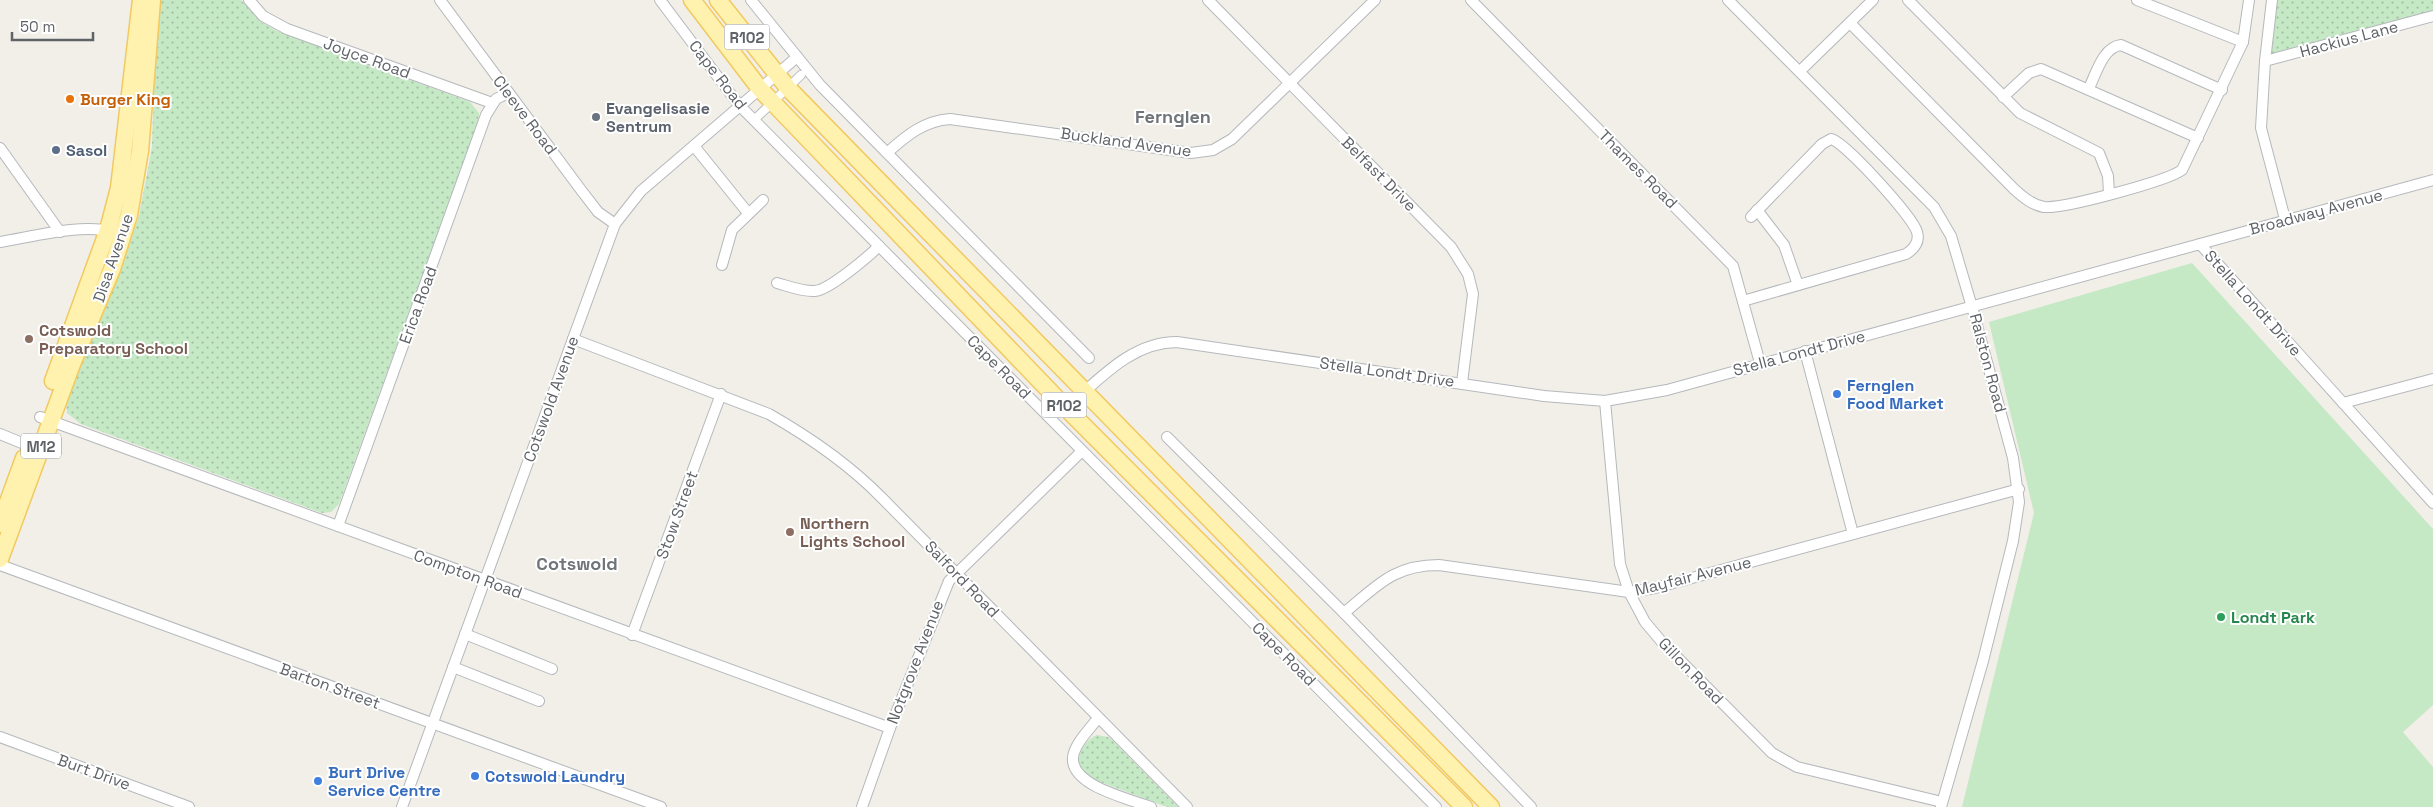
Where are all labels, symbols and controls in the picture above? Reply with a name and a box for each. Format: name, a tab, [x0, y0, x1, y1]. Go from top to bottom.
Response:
scale bar	[12, 10, 94, 42]
street label: Hackius Lane	[2297, 16, 2401, 62]
text: 50 m	[20, 17, 55, 36]
road number: R102	[724, 24, 770, 50]
street label: Joyce Road	[321, 33, 413, 83]
street label: Cape Road	[684, 36, 752, 114]
street label: Cleeve Road	[488, 71, 562, 159]
place label: Burger King	[80, 89, 171, 110]
marker: Burger King	[64, 93, 76, 105]
place label: Evangelisasie Sentrum	[606, 98, 710, 137]
district label: Fernglen	[1135, 105, 1211, 128]
marker: Evangelisasie Sentrum	[590, 111, 602, 123]
street label: Buckland Avenue	[1059, 122, 1193, 162]
street label: Thames Road	[1594, 125, 1682, 213]
street label: Belfast Drive	[1337, 132, 1421, 216]
place label: Sasol	[66, 140, 107, 161]
marker: Sasol	[50, 144, 62, 156]
street label: Broadway Avenue	[2247, 184, 2385, 240]
street label: Disa Avenue	[88, 211, 138, 305]
street label: Stella Londt Drive	[2200, 245, 2306, 361]
street label: Erica Road	[394, 263, 442, 347]
street label: Ralston Road	[1965, 311, 2011, 415]
place label: Cotswold Preparatory School	[39, 320, 188, 359]
street label: Stella Londt Drive	[1731, 325, 1867, 381]
street label: Cape Road	[962, 330, 1036, 404]
marker: Cotswold Preparatory School	[23, 333, 35, 345]
street label: Cotswold Avenue	[518, 333, 584, 465]
street label: Stella Londt Drive	[1318, 352, 1456, 392]
place label: Fernglen Food Market	[1847, 375, 1944, 414]
marker: Fernglen Food Market	[1831, 388, 1843, 400]
road number: R102	[1042, 392, 1086, 418]
road number: M12	[21, 434, 61, 458]
street label: Stow Street	[651, 468, 703, 562]
place label: Northern Lights School	[800, 513, 905, 552]
marker: Northern Lights School	[784, 526, 796, 538]
street label: Salford Road	[920, 536, 1004, 622]
street label: Compton Road	[411, 545, 525, 603]
street label: Mayfair Avenue	[1633, 551, 1753, 601]
district label: Cotswold	[536, 552, 618, 575]
street label: Notgrove Avenue	[882, 597, 948, 727]
place label: Londt Park	[2231, 607, 2315, 628]
marker: Londt Park	[2215, 611, 2227, 623]
street label: Cape Road	[1247, 617, 1321, 691]
street label: Gillon Road	[1654, 633, 1728, 709]
street label: Barton Street	[277, 658, 383, 714]
street label: Burt Drive	[55, 749, 133, 795]
place label: Burt Drive Service Centre	[328, 762, 441, 801]
place label: Cotswold Laundry	[485, 766, 625, 787]
marker: Cotswold Laundry	[469, 770, 481, 782]
marker: Burt Drive Service Centre	[312, 775, 324, 787]

